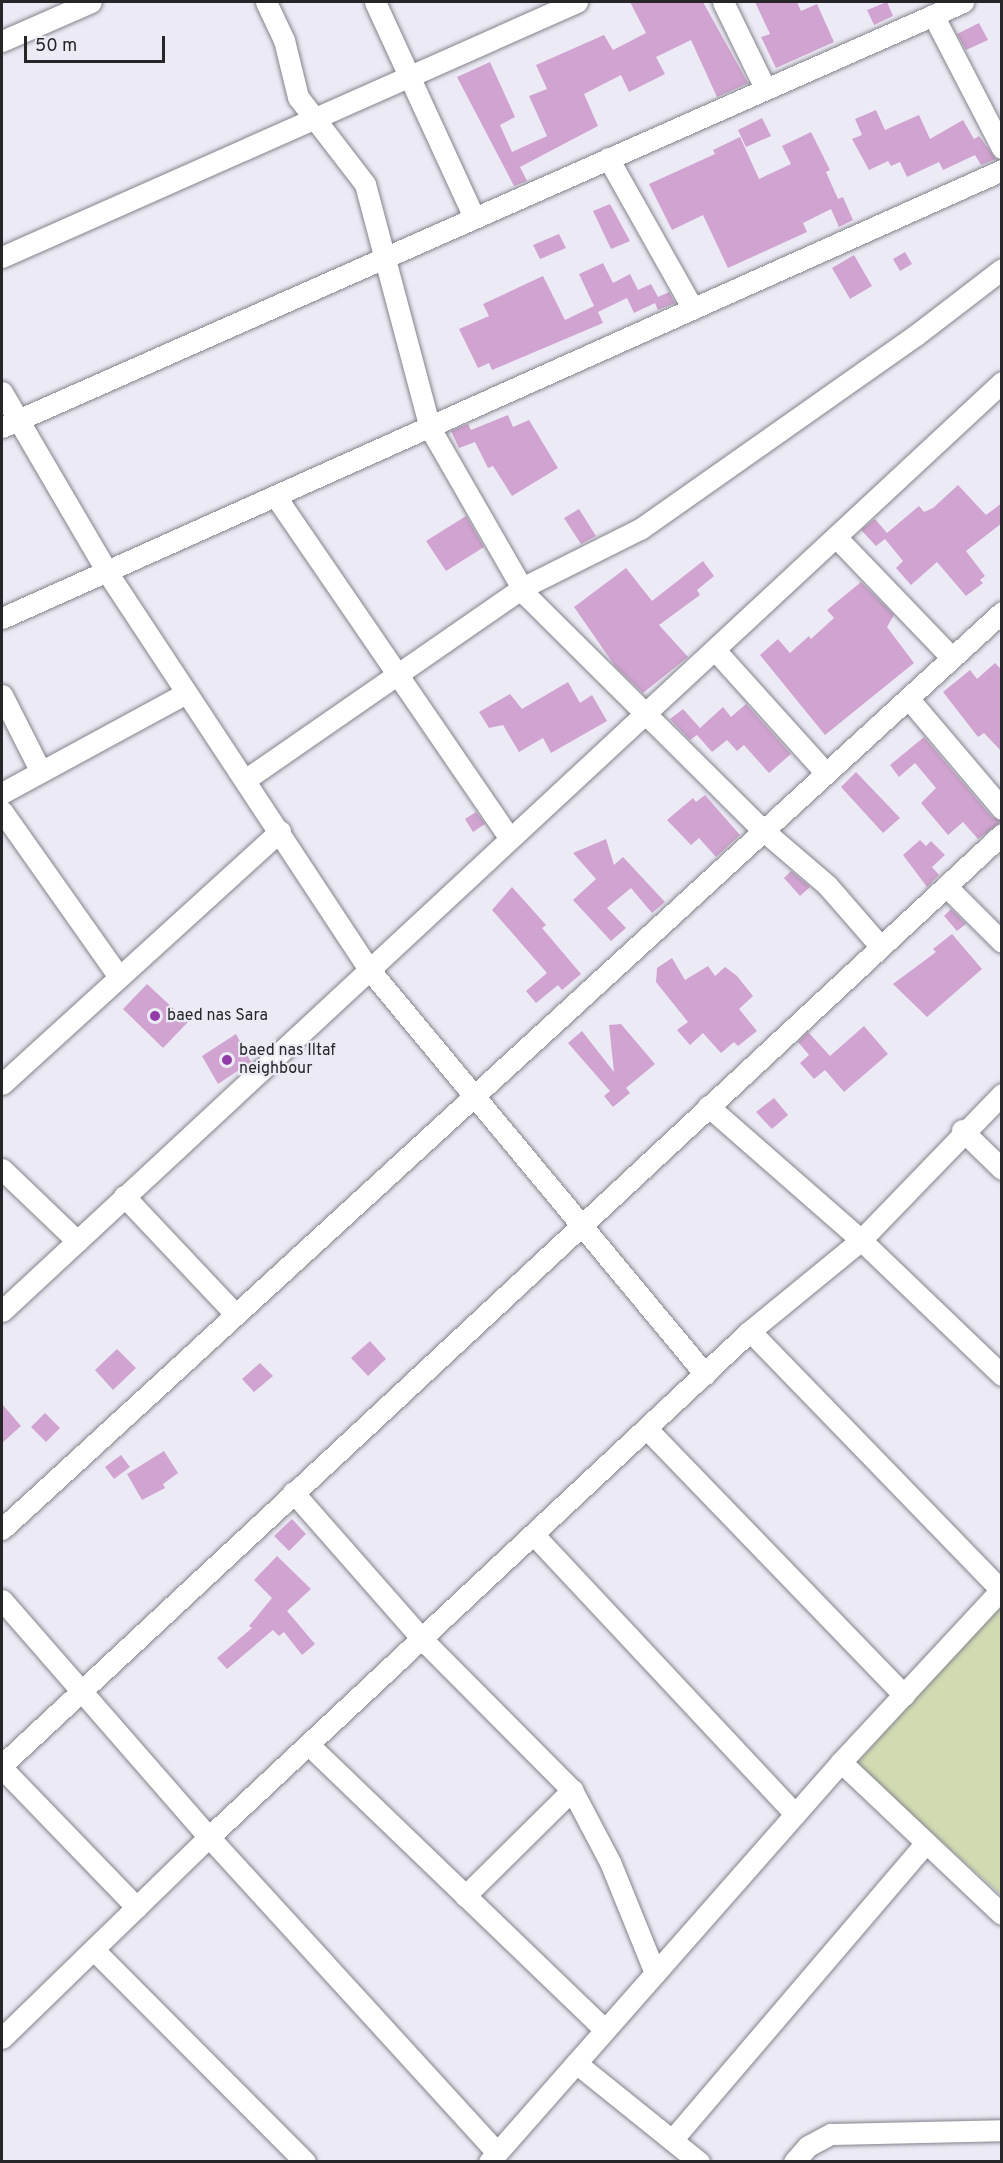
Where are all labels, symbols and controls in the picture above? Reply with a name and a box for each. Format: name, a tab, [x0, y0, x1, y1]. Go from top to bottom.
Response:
scale bar	[27, 24, 168, 62]
text: 50 m	[35, 35, 77, 58]
place label: baed nas Sara	[167, 1006, 268, 1026]
marker: baed nas Sara	[148, 1009, 162, 1023]
place label: baed nas Iltaf neighbour	[239, 1041, 336, 1079]
marker: baed nas Iltaf neighbour	[220, 1053, 234, 1067]

